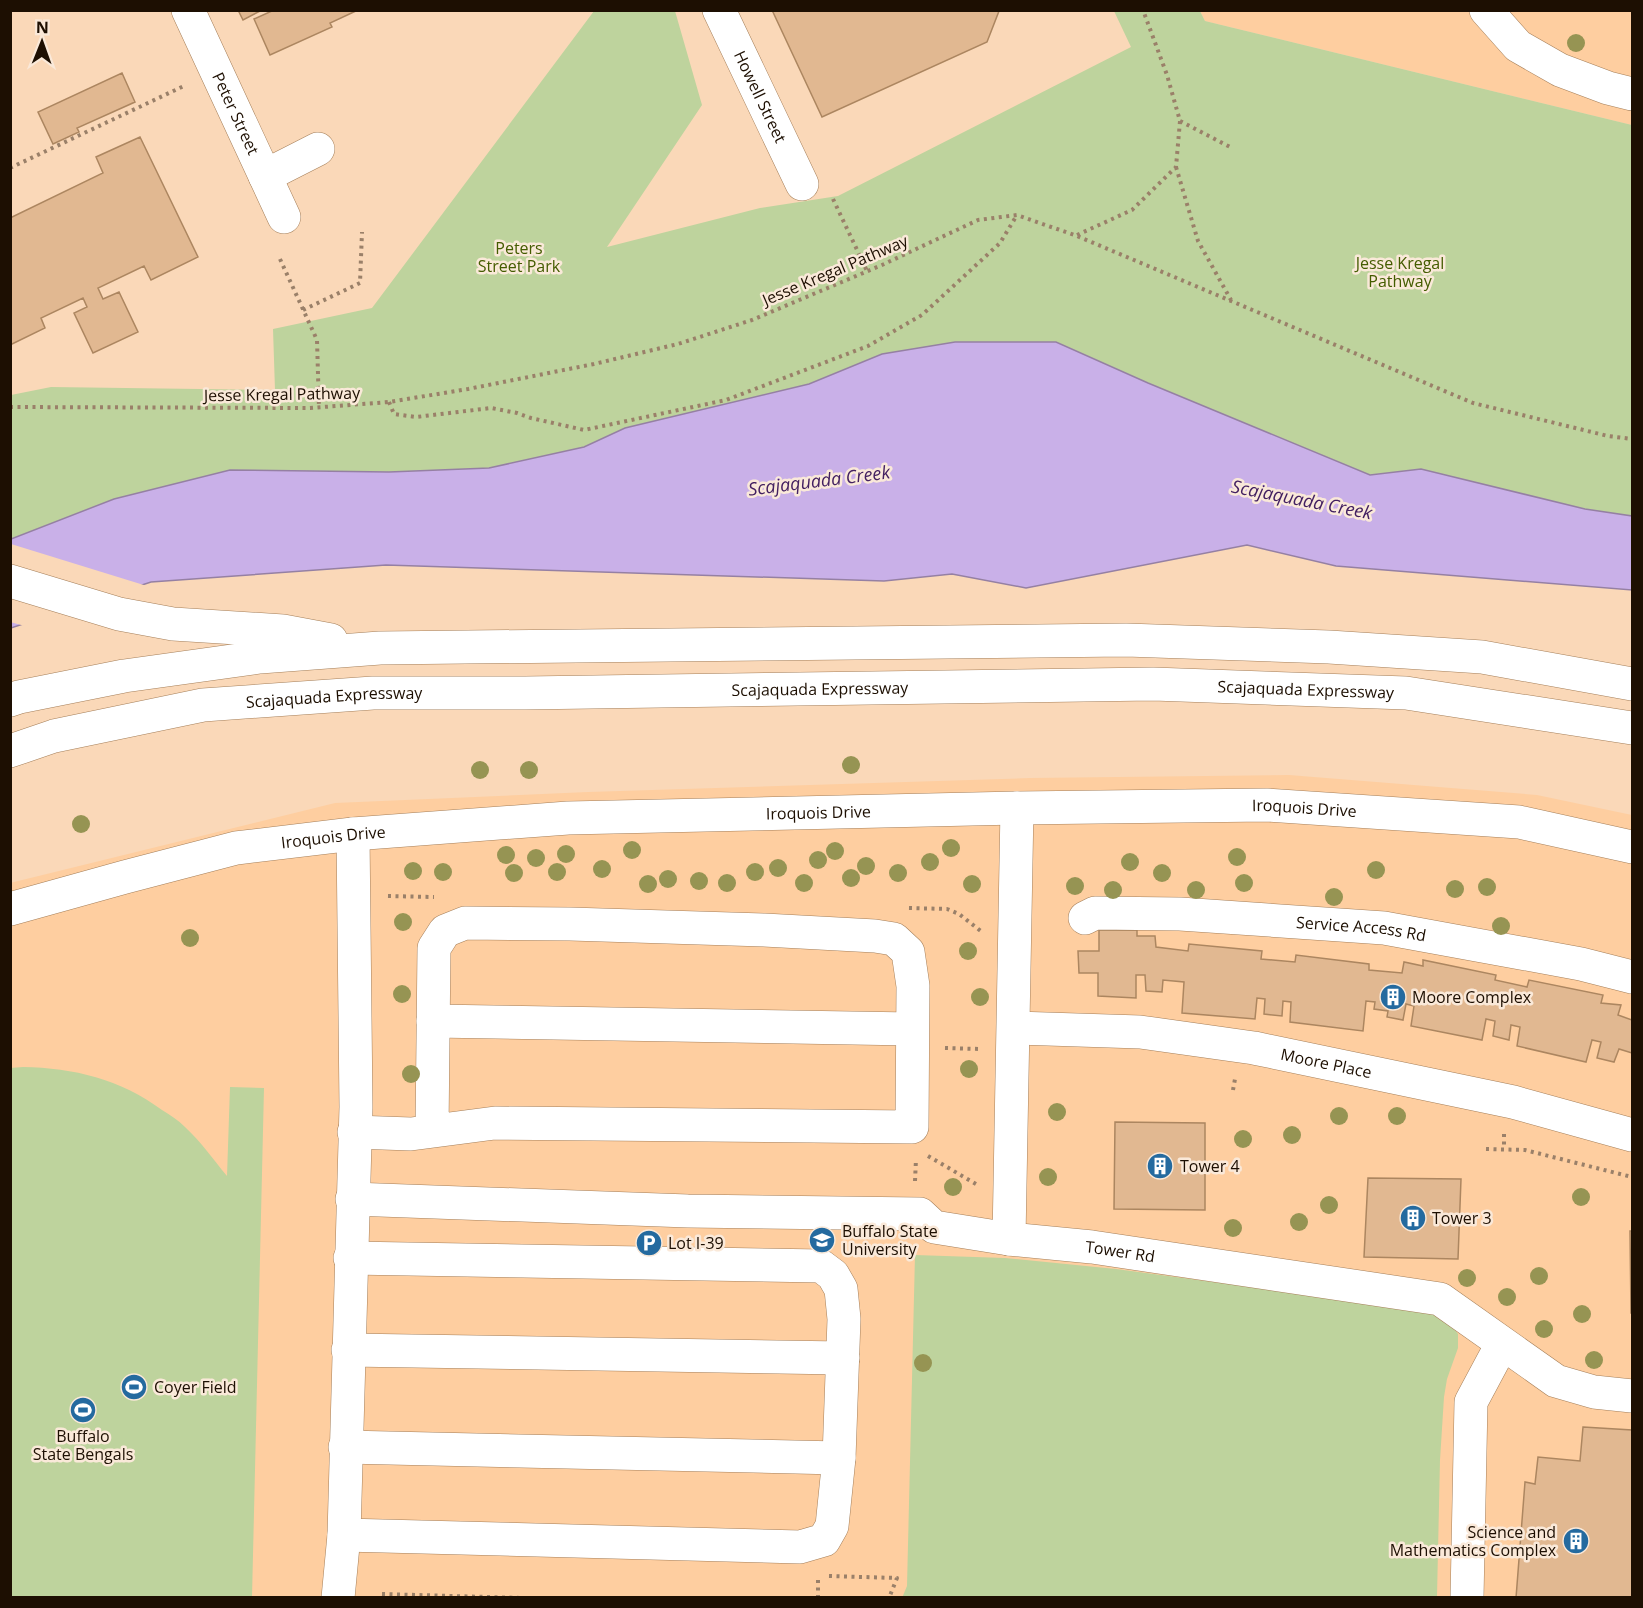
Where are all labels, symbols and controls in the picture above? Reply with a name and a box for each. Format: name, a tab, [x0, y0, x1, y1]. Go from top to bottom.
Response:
north arrow	[12, 12, 72, 72]
text: N	[36, 16, 49, 38]
street label: Howell Street	[729, 47, 792, 147]
street label: Peter Street	[207, 69, 265, 159]
street label: Jesse Kregal Pathway	[757, 229, 912, 311]
park label: Peters Street Park	[478, 237, 561, 277]
park label: Jesse Kregal Pathway	[1354, 252, 1444, 292]
street label: Jesse Kregal Pathway	[202, 382, 361, 406]
water label: Scajaquada Creek	[747, 459, 892, 501]
water label: Scajaquada Creek	[1230, 474, 1376, 525]
street label: Scajaquada Expressway	[1217, 675, 1395, 704]
street label: Scajaquada Expressway	[731, 676, 909, 701]
street label: Scajaquada Expressway	[245, 682, 423, 713]
street label: Iroquois Drive	[1252, 794, 1357, 822]
street label: Iroquois Drive	[766, 800, 871, 825]
street label: Iroquois Drive	[280, 821, 386, 854]
street label: Service Access Rd	[1295, 911, 1428, 946]
building icon: Moore Complex	[1378, 982, 1408, 1012]
place label: Moore Complex	[1412, 986, 1532, 1008]
street label: Moore Place	[1279, 1043, 1374, 1083]
building icon: Tower 4	[1145, 1151, 1175, 1181]
place label: Tower 4	[1180, 1155, 1240, 1177]
building icon: Tower 3	[1398, 1203, 1428, 1233]
place label: Tower 3	[1432, 1207, 1492, 1229]
place label: Buffalo State University	[842, 1220, 938, 1260]
school or university icon: Buffalo State University	[807, 1225, 837, 1255]
parking icon: Lot I-39	[634, 1228, 664, 1258]
place label: Lot I-39	[668, 1232, 724, 1254]
street label: Tower Rd	[1084, 1235, 1157, 1267]
sports icon: Coyer Field	[119, 1372, 149, 1402]
place label: Coyer Field	[154, 1376, 237, 1398]
sports icon: Buffalo State Bengals	[68, 1395, 98, 1425]
place label: Buffalo State Bengals	[33, 1425, 133, 1465]
place label: Science and Mathematics Complex	[1390, 1521, 1557, 1561]
building icon: Science and Mathematics Complex	[1561, 1526, 1591, 1556]

